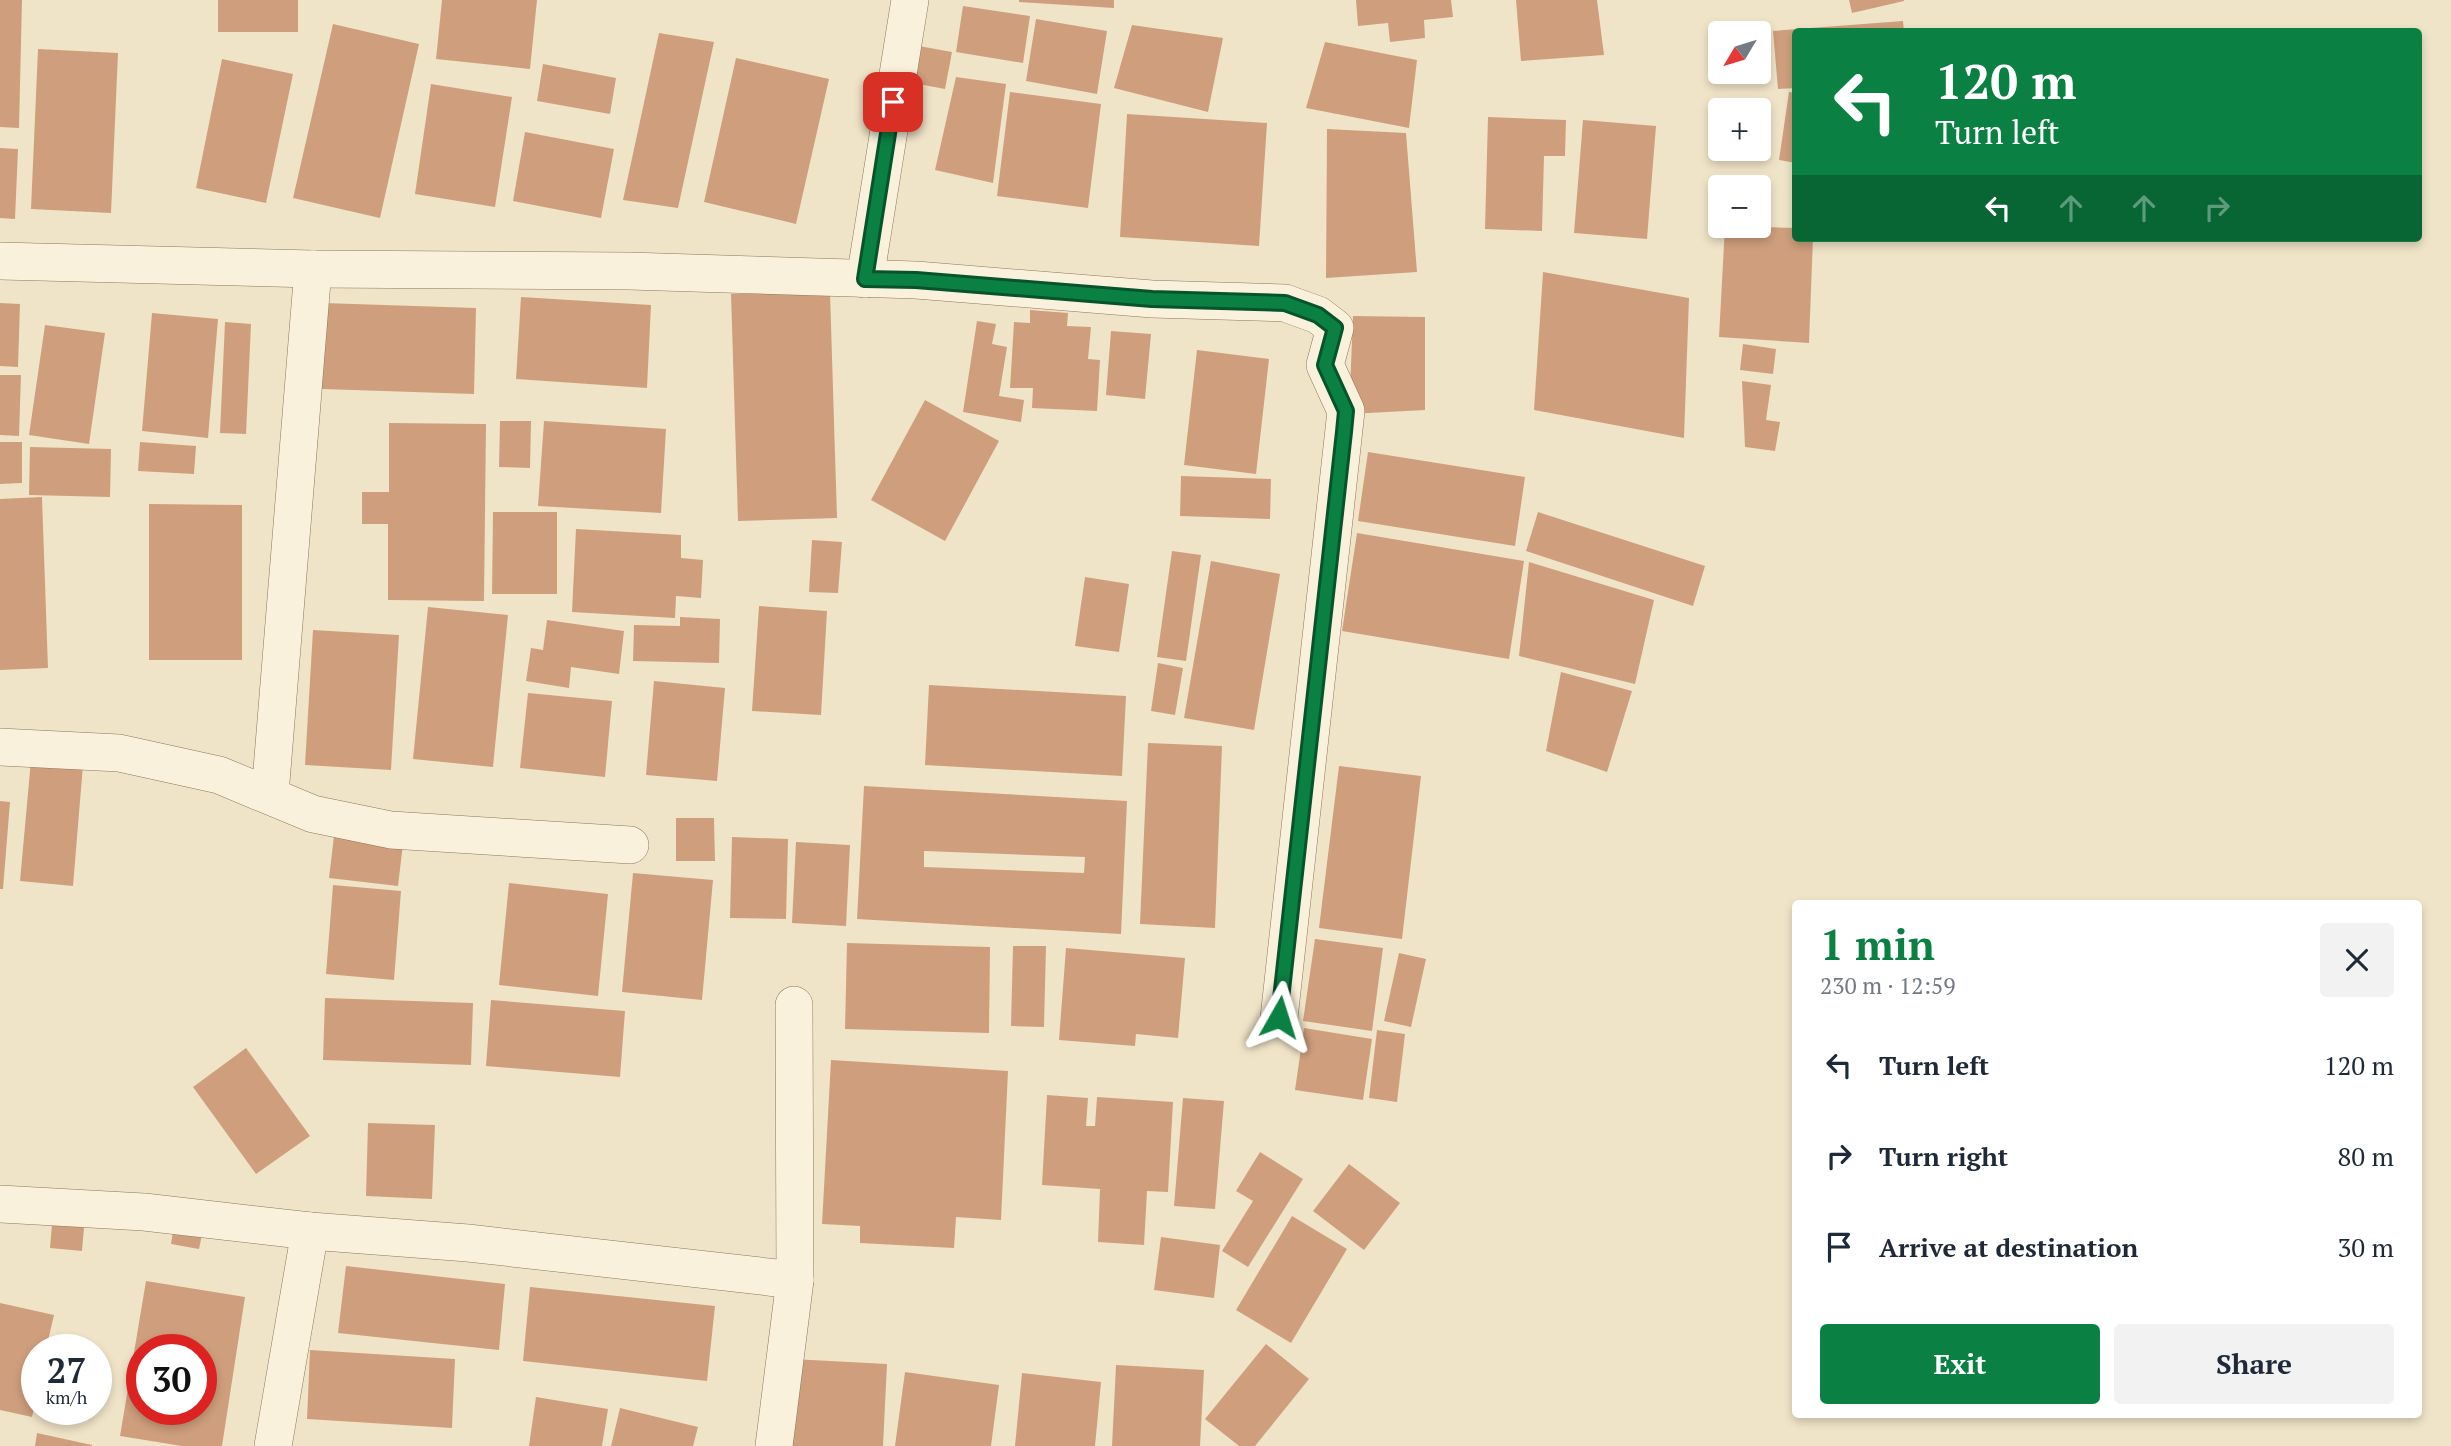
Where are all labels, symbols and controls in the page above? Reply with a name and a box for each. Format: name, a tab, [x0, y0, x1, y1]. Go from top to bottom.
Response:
north arrow	[1708, 21, 1771, 84]
map controls	[1708, 21, 1771, 238]
text: 120 m	[1935, 48, 2077, 113]
icon: left	[1820, 56, 1911, 147]
pin	[863, 72, 923, 132]
icon: arrive	[874, 83, 912, 121]
button: +	[1708, 98, 1771, 161]
text: Turn left	[1935, 111, 2059, 153]
button: −	[1708, 175, 1771, 238]
icon: left	[1979, 189, 2017, 227]
icon: ahead	[2052, 189, 2090, 227]
icon: ahead	[2125, 189, 2163, 227]
icon: right	[2198, 189, 2236, 227]
text: 1 min	[1820, 916, 1935, 972]
button: close	[2320, 923, 2394, 997]
text: 230 m · 12:59	[1820, 970, 1955, 1001]
position arrow	[1242, 980, 1316, 1054]
icon: left	[1820, 1046, 1858, 1084]
text: Turn left	[1879, 1048, 1989, 1082]
text: 120 m	[2324, 1048, 2394, 1082]
icon: right	[1820, 1137, 1858, 1175]
text: Turn right	[1879, 1139, 2008, 1173]
text: 80 m	[2338, 1139, 2394, 1173]
icon: arrive	[1820, 1228, 1858, 1266]
text: Arrive at destination	[1879, 1230, 2138, 1264]
text: 30 m	[2338, 1230, 2394, 1264]
button: Exit	[1820, 1324, 2100, 1404]
button: Share	[2114, 1324, 2394, 1404]
speed limit sign: 30	[126, 1334, 217, 1425]
text: 27	[47, 1347, 86, 1393]
text: km/h	[46, 1385, 87, 1409]

